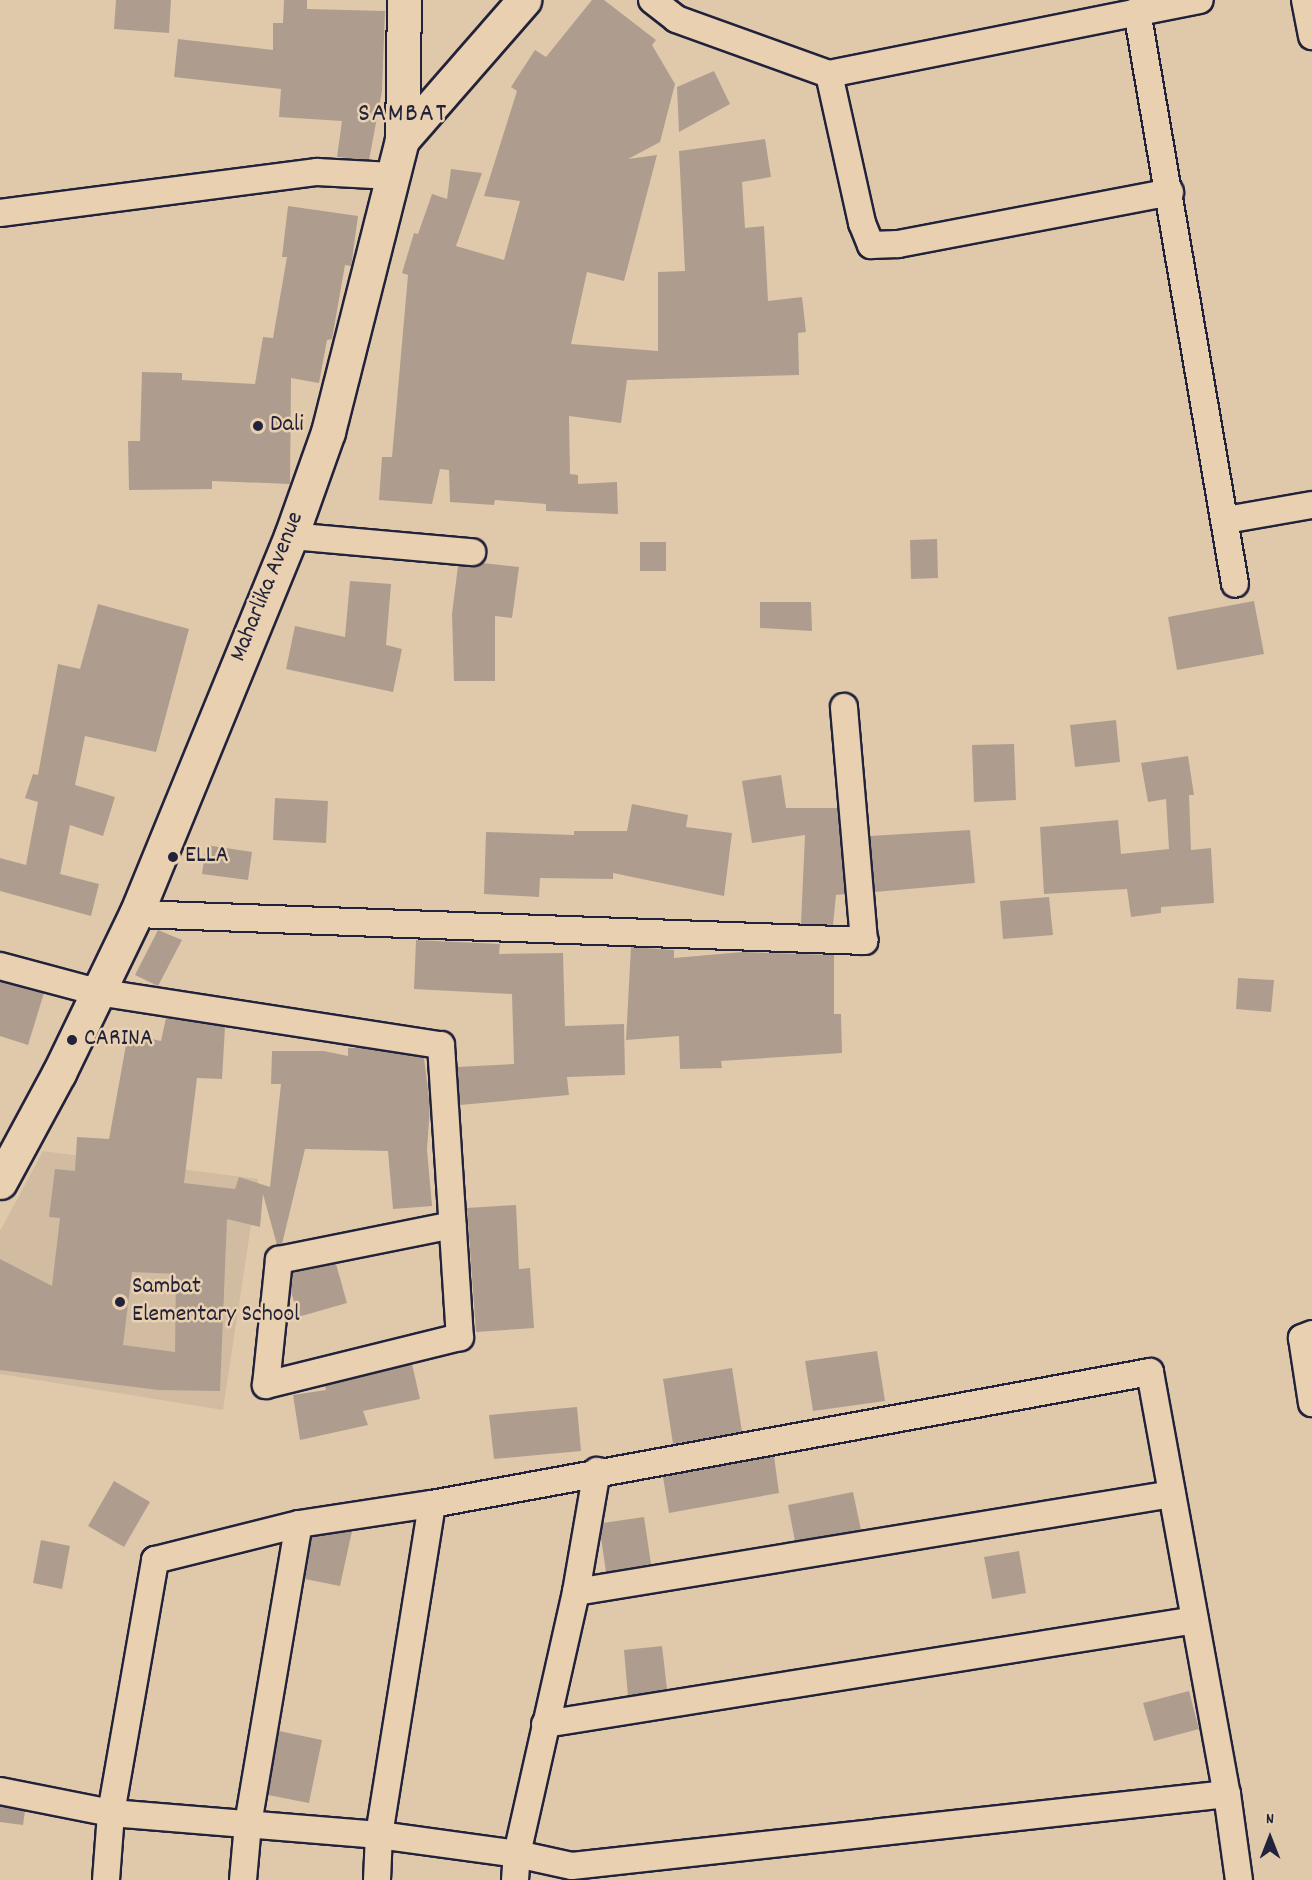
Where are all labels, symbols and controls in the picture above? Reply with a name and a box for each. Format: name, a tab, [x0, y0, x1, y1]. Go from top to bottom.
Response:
district label: SAMBAT	[358, 99, 448, 131]
place label: Dali	[270, 412, 304, 440]
marker: Dali	[251, 419, 265, 433]
street label: Maharlika Avenue	[225, 508, 311, 666]
place label: ELLA	[185, 843, 229, 871]
marker: ELLA	[166, 850, 180, 864]
place label: CARINA	[84, 1026, 153, 1054]
marker: CARINA	[65, 1033, 79, 1047]
place label: Sambat Elementary School	[132, 1274, 300, 1330]
marker: Sambat Elementary School	[113, 1295, 127, 1309]
north arrow	[1240, 1808, 1300, 1868]
text: N	[1266, 1808, 1274, 1831]

